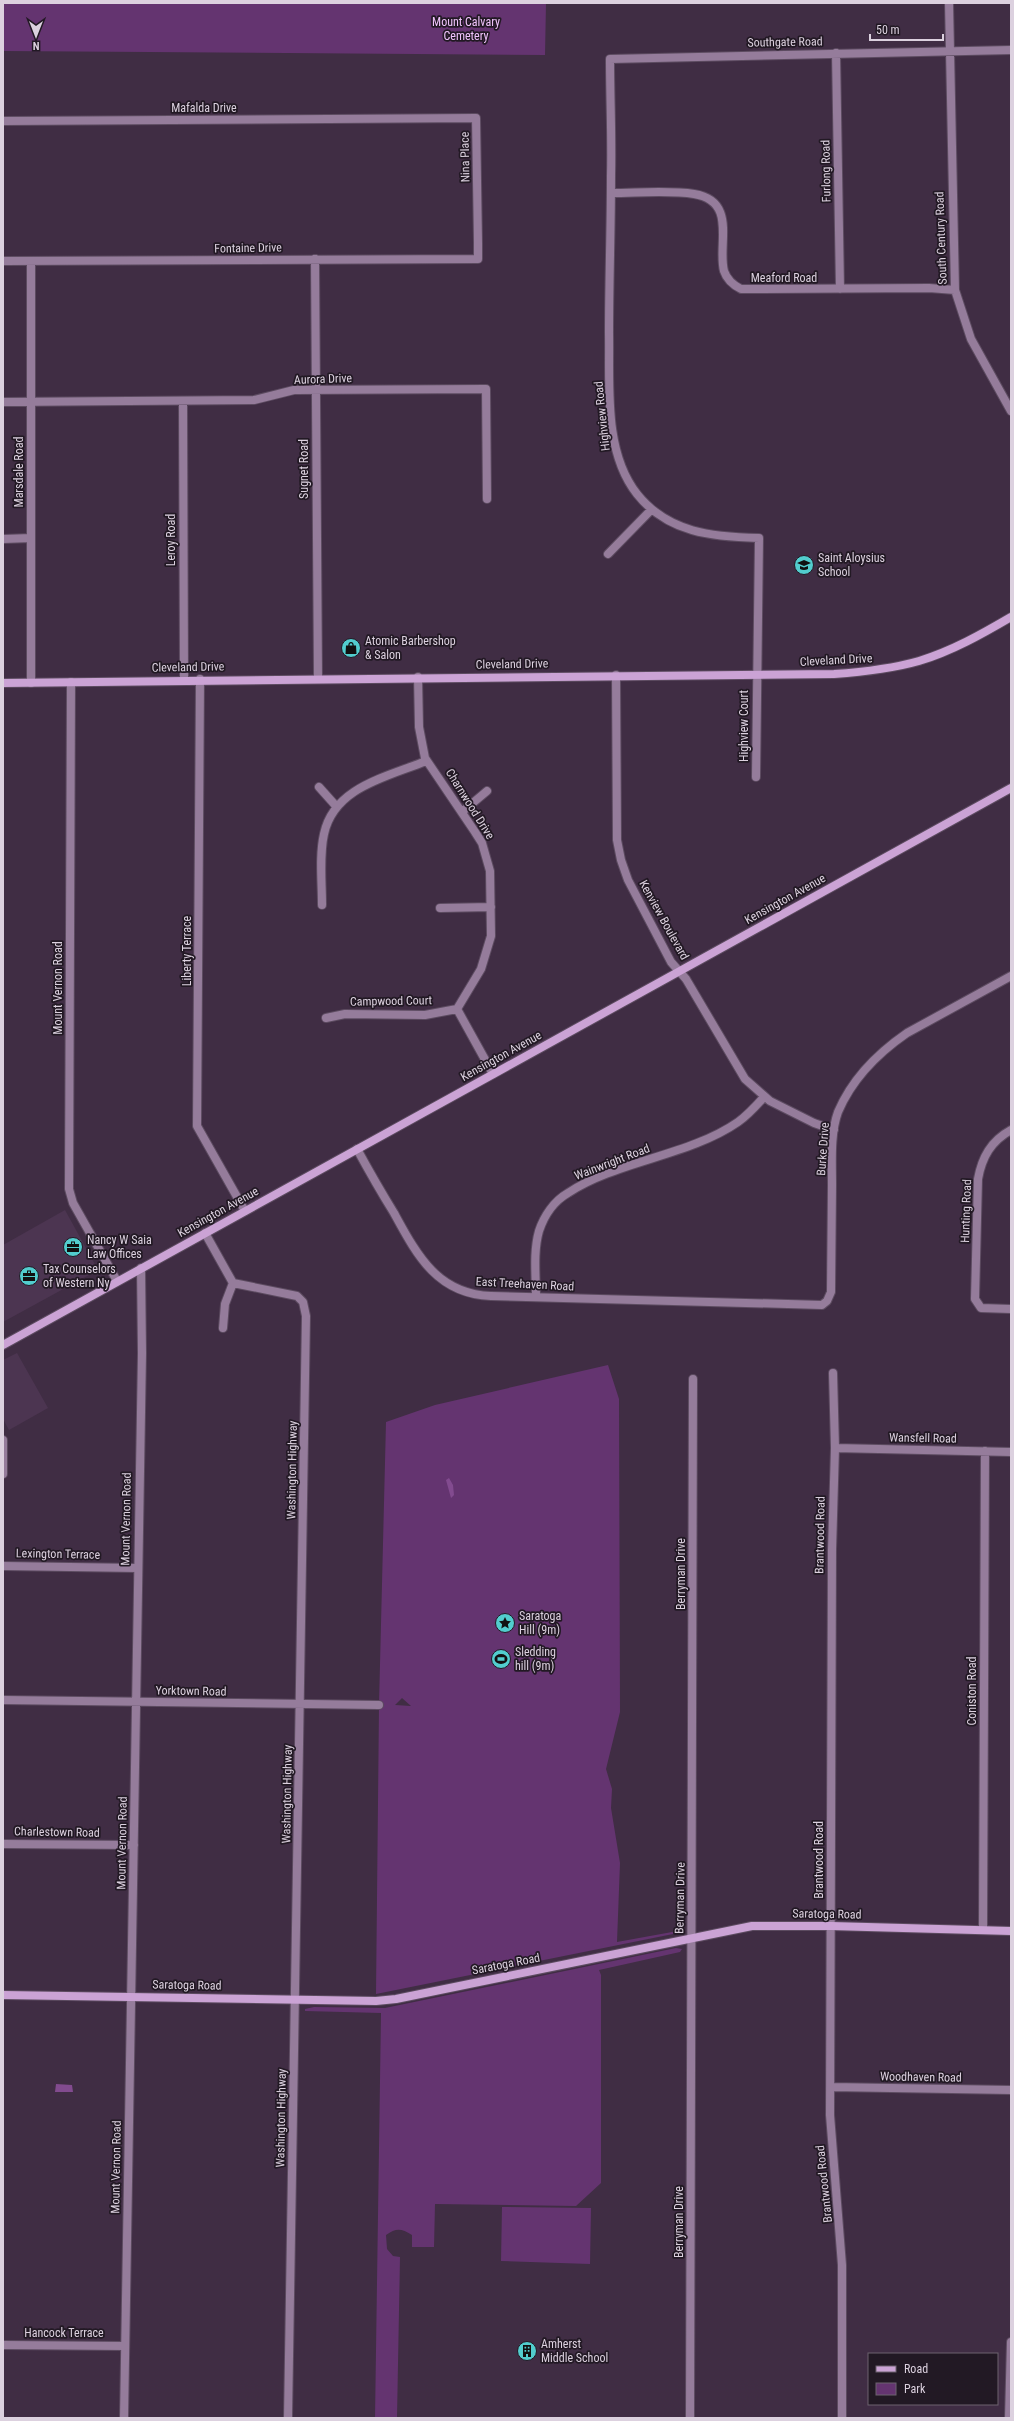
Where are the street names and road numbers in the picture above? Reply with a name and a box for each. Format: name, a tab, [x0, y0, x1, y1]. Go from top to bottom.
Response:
street label: Southgate Road	[747, 34, 823, 50]
street label: Mafalda Drive	[171, 101, 237, 115]
street label: Nina Place	[458, 131, 472, 183]
street label: Furlong Road	[818, 140, 834, 202]
street label: South Century Road	[932, 191, 950, 285]
street label: Fontaine Drive	[214, 240, 282, 256]
street label: Meaford Road	[751, 271, 817, 285]
street label: Aurora Drive	[294, 371, 353, 387]
street label: Highview Road	[591, 380, 613, 452]
street label: Marsdale Road	[12, 437, 26, 507]
street label: Sugnet Road	[297, 439, 311, 499]
street label: Leroy Road	[164, 514, 178, 566]
street label: Cleveland Drive	[799, 651, 873, 669]
street label: Cleveland Drive	[476, 656, 549, 672]
street label: Cleveland Drive	[152, 659, 225, 675]
street label: Highview Court	[737, 690, 751, 762]
street label: Charnwood Drive	[443, 766, 497, 842]
street label: Kensington Avenue	[742, 871, 828, 927]
street label: Kenview Boulevard	[636, 878, 692, 962]
street label: Liberty Terrace	[180, 915, 194, 986]
street label: Mount Vernon Road	[51, 941, 65, 1035]
street label: Campwood Court	[350, 993, 433, 1009]
street label: Kensington Avenue	[458, 1028, 544, 1084]
street label: Burke Drive	[814, 1121, 832, 1176]
street label: Wainwright Road	[572, 1141, 652, 1183]
street label: Hunting Road	[958, 1179, 974, 1243]
street label: Kensington Avenue	[175, 1184, 261, 1240]
street label: East Treehaven Road	[475, 1274, 575, 1294]
street label: Washington Highway	[284, 1420, 300, 1520]
street label: Wansfell Road	[889, 1430, 957, 1446]
street label: Mount Vernon Road	[118, 1472, 134, 1566]
street label: Brantwood Road	[812, 1496, 828, 1574]
street label: Berryman Drive	[674, 1538, 688, 1610]
street label: Lexington Terrace	[16, 1546, 101, 1562]
street label: Coniston Road	[965, 1656, 979, 1725]
street label: Yorktown Road	[155, 1683, 227, 1699]
street label: Washington Highway	[279, 1744, 295, 1844]
street label: Mount Vernon Road	[114, 1796, 130, 1890]
street label: Brantwood Road	[812, 1821, 826, 1899]
street label: Charlestown Road	[14, 1824, 100, 1840]
street label: Berryman Drive	[672, 1862, 688, 1934]
street label: Saratoga Road	[792, 1906, 862, 1922]
street label: Saratoga Road	[471, 1951, 541, 1977]
street label: Saratoga Road	[152, 1977, 222, 1993]
street label: Washington Highway	[273, 2068, 289, 2168]
street label: Woodhaven Road	[880, 2069, 962, 2085]
street label: Mount Vernon Road	[108, 2120, 124, 2214]
street label: Brantwood Road	[813, 2145, 835, 2223]
street label: Berryman Drive	[672, 2186, 686, 2258]
street label: Hancock Terrace	[24, 2326, 104, 2340]

